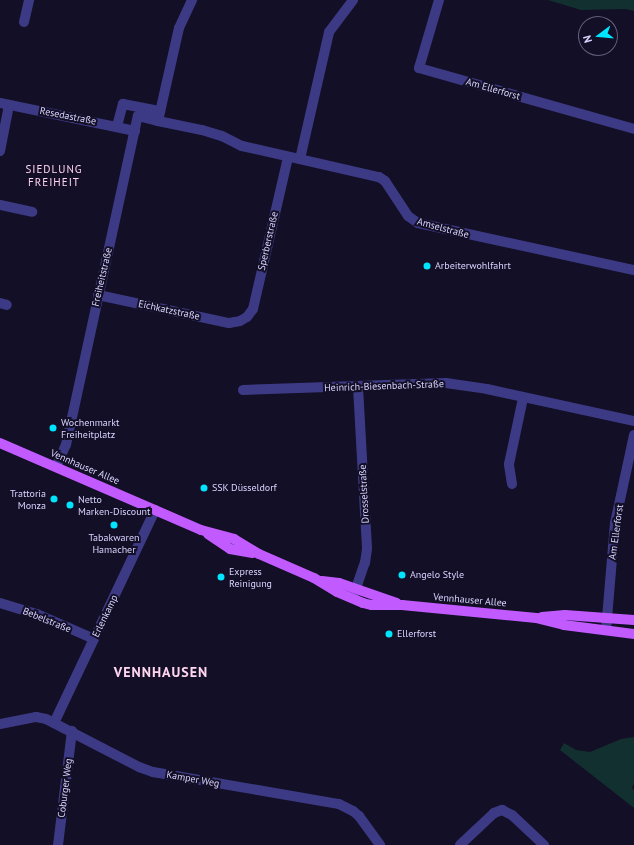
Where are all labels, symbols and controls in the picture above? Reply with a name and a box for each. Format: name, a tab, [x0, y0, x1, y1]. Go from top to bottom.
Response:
north arrow	[578, 16, 618, 56]
text: N	[580, 34, 595, 44]
street label: Am Ellerforst	[465, 76, 521, 102]
street label: Resedastraße	[39, 105, 97, 127]
district label: SIEDLUNG FREIHEIT	[25, 163, 83, 189]
street label: Sperberstraße	[255, 210, 281, 272]
street label: Amselstraße	[416, 215, 470, 241]
street label: Freiheitstraße	[89, 246, 115, 308]
place label: Arbeiterwohlfahrt	[435, 260, 511, 272]
marker: Arbeiterwohlfahrt	[422, 261, 432, 271]
street label: Eichkatzstraße	[137, 298, 201, 322]
street label: Heinrich-Biesenbach-Straße	[324, 378, 444, 394]
place label: Wochenmarkt Freiheitplatz	[61, 416, 119, 440]
marker: Wochenmarkt Freiheitplatz	[48, 423, 58, 433]
street label: Vennhauser Allee	[49, 447, 121, 487]
street label: Drosselstraße	[356, 464, 372, 524]
place label: SSK Düsseldorf	[212, 482, 277, 494]
marker: SSK Düsseldorf	[199, 483, 209, 493]
place label: Trattoria Monza	[10, 487, 46, 510]
place label: Netto Marken-Discount	[78, 493, 150, 516]
marker: Trattoria Monza	[49, 494, 59, 504]
marker: Netto Marken-Discount	[65, 500, 75, 510]
street label: Am Ellerforst	[606, 504, 626, 560]
marker: Tabakwaren Hamacher	[109, 520, 119, 530]
place label: Tabakwaren Hamacher	[89, 531, 139, 554]
place label: Express Reinigung	[229, 565, 272, 588]
place label: Angelo Style	[410, 569, 464, 581]
marker: Angelo Style	[397, 570, 407, 580]
marker: Express Reinigung	[216, 572, 226, 582]
street label: Vennhauser Allee	[433, 591, 507, 609]
street label: Erlenkamp	[90, 593, 120, 639]
street label: Bebelstraße	[21, 605, 73, 635]
place label: Ellerforst	[397, 628, 436, 640]
marker: Ellerforst	[384, 629, 394, 639]
district label: VENNHAUSEN	[114, 664, 208, 680]
street label: Coburger Weg	[55, 758, 75, 818]
street label: Kamper Weg	[166, 768, 220, 790]

